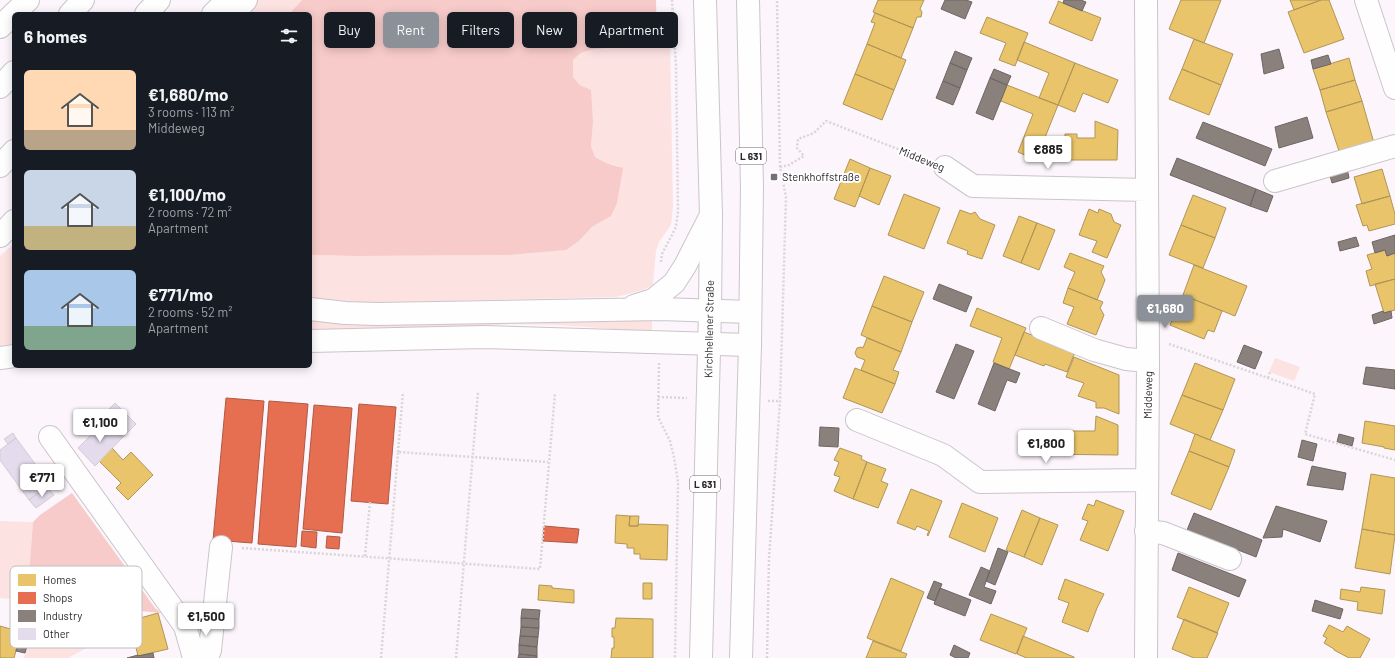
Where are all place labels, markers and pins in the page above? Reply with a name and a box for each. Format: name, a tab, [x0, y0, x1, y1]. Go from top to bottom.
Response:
pin: €885	[1024, 136, 1072, 170]
place label: Stenkhoffstraße	[782, 170, 860, 183]
marker: Stenkhoffstraße	[769, 172, 779, 182]
pin: €1,680	[1132, 295, 1198, 329]
pin: €1,100	[67, 409, 133, 443]
pin: €1,800	[1013, 430, 1079, 464]
pin: €771	[18, 464, 66, 498]
pin: €1,500	[173, 603, 239, 637]

